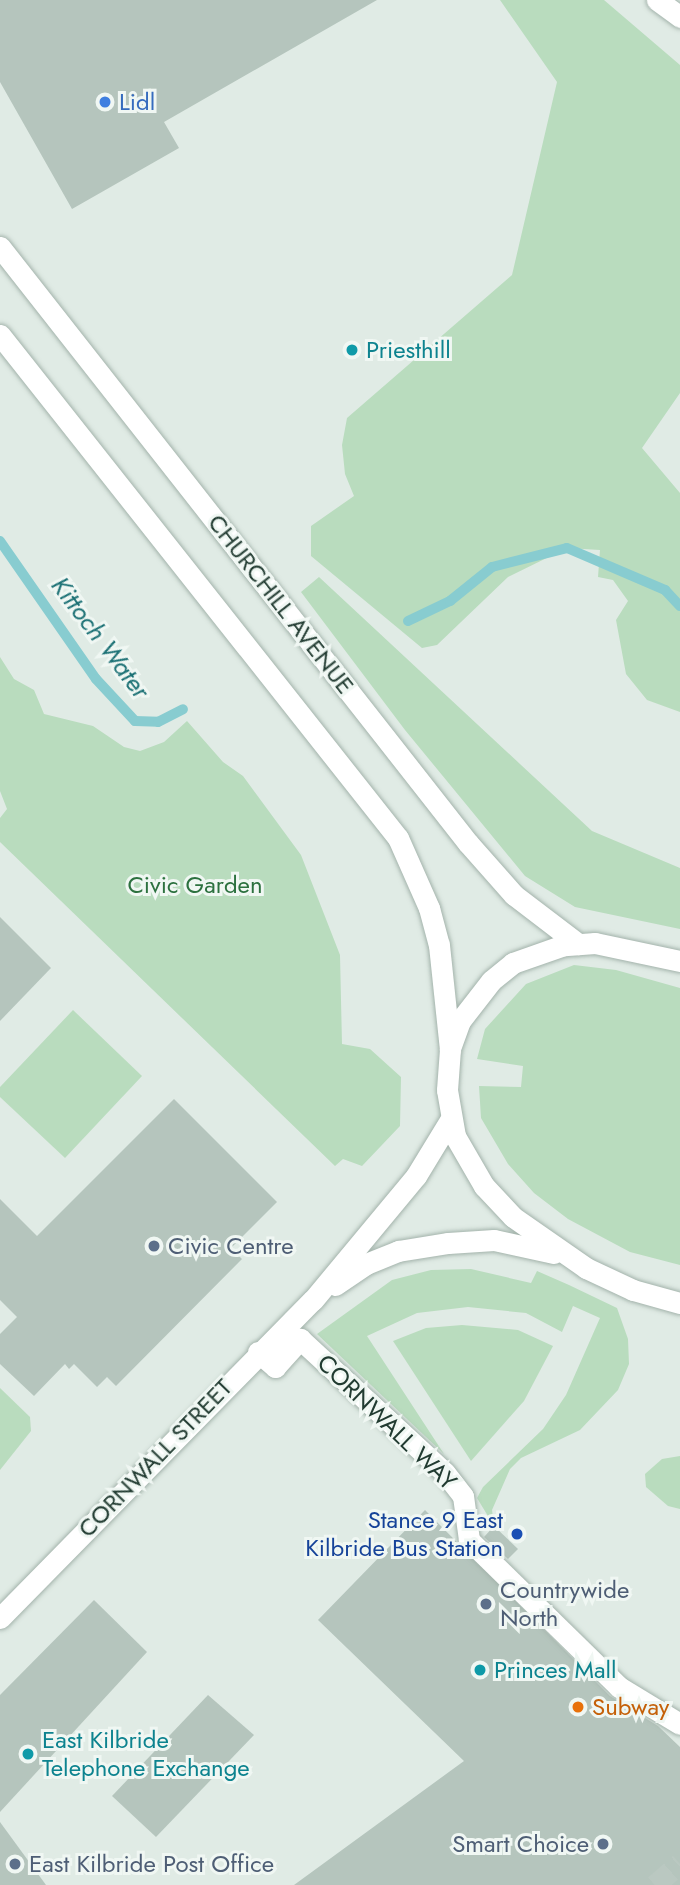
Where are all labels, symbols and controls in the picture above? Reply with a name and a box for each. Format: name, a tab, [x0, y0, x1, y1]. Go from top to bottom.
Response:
place label: Lidl	[119, 88, 155, 116]
marker: Lidl	[97, 94, 113, 110]
place label: Priesthill	[366, 336, 451, 364]
marker: Priesthill	[344, 342, 360, 358]
street label: CHURCHILL AVENUE	[202, 509, 360, 699]
water label: Kittoch Water	[44, 571, 156, 705]
park label: Civic Garden	[127, 871, 263, 899]
place label: Civic Centre	[168, 1232, 294, 1260]
marker: Civic Centre	[146, 1238, 162, 1254]
street label: CORNWALL WAY	[311, 1348, 463, 1496]
street label: CORNWALL STREET	[72, 1373, 238, 1543]
place label: Stance 9 East Kilbride Bus Station	[305, 1506, 503, 1562]
marker: Stance 9 East Kilbride Bus Station	[509, 1526, 525, 1542]
place label: Countrywide North	[500, 1576, 629, 1632]
marker: Countrywide North	[478, 1596, 494, 1612]
place label: Princes Mall	[494, 1656, 616, 1684]
marker: Princes Mall	[472, 1662, 488, 1678]
place label: Subway	[592, 1693, 669, 1721]
marker: Subway	[570, 1699, 586, 1715]
place label: East Kilbride Telephone Exchange	[42, 1726, 250, 1782]
marker: East Kilbride Telephone Exchange	[20, 1746, 36, 1762]
place label: Smart Choice	[452, 1830, 589, 1858]
marker: Smart Choice	[595, 1836, 611, 1852]
place label: East Kilbride Post Office	[29, 1850, 274, 1878]
marker: East Kilbride Post Office	[7, 1856, 23, 1872]

